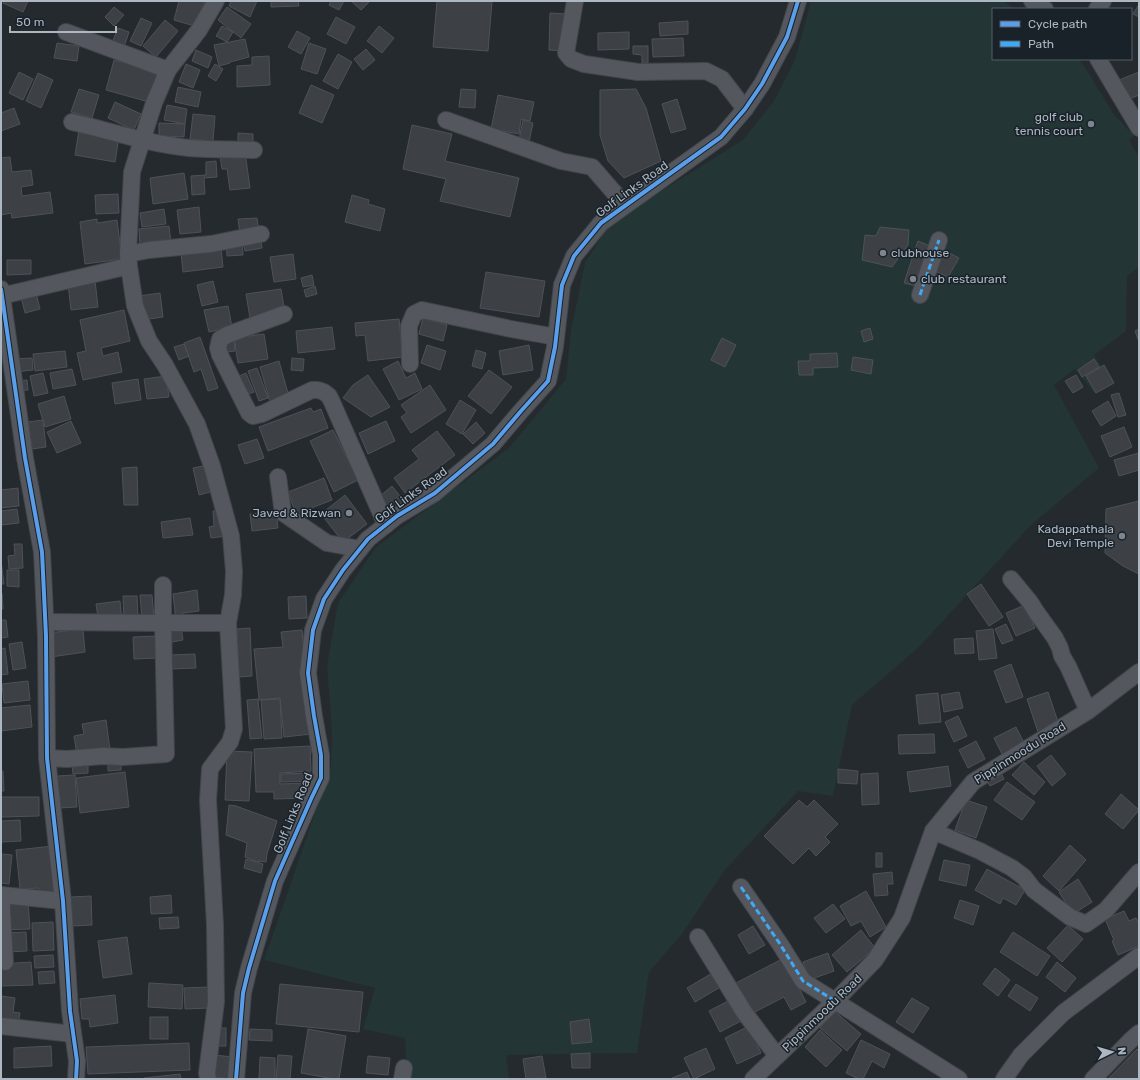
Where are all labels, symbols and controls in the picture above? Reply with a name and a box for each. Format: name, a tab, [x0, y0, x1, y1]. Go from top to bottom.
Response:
scale bar	[10, 8, 116, 34]
legend	[992, 8, 1132, 60]
text: 50 m	[16, 15, 44, 29]
text: Cycle path	[1028, 17, 1087, 31]
text: Path	[1028, 37, 1054, 51]
place label: golf club tennis court	[1015, 110, 1083, 138]
marker: golf club tennis court	[1086, 119, 1096, 129]
street label: Golf Links Road	[593, 158, 671, 220]
place label: clubhouse	[891, 246, 949, 260]
marker: clubhouse	[878, 248, 888, 258]
place label: club restaurant	[921, 272, 1007, 286]
marker: club restaurant	[908, 274, 918, 284]
street label: Golf Links Road	[372, 464, 450, 526]
place label: Javed & Rizwan	[252, 506, 341, 520]
marker: Javed & Rizwan	[344, 508, 354, 518]
place label: Kadappathala Devi Temple	[1037, 522, 1114, 550]
marker: Kadappathala Devi Temple	[1117, 531, 1127, 541]
street label: Pippinmoodu Road	[972, 719, 1068, 787]
street label: Golf Links Road	[270, 771, 316, 855]
street label: Pippinmoodu Road	[779, 971, 865, 1055]
north arrow	[1092, 1032, 1132, 1072]
text: N	[1115, 1047, 1128, 1056]

